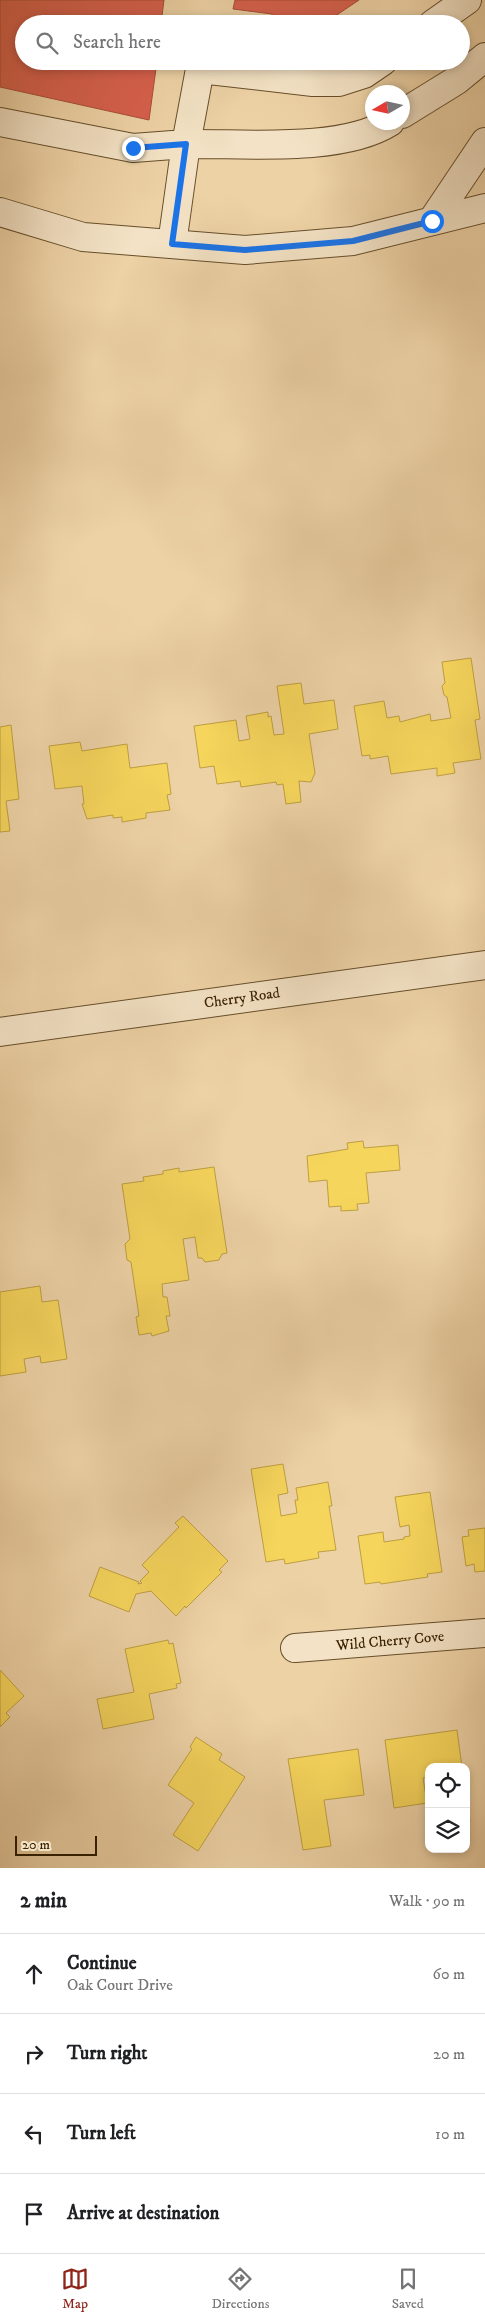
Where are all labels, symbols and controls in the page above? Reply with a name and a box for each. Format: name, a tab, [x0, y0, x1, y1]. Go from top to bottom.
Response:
search box	[15, 15, 470, 70]
icon: search	[33, 29, 61, 57]
text: Search here	[73, 31, 161, 54]
north arrow	[365, 85, 410, 130]
route end	[122, 137, 145, 160]
route start	[421, 210, 444, 233]
street label: Cherry Road	[203, 983, 282, 1013]
street label: Wild Cherry Cove	[334, 1627, 445, 1655]
map controls	[425, 1763, 470, 1853]
button: locate	[425, 1763, 470, 1808]
button: layers	[425, 1808, 470, 1853]
scale bar	[15, 1833, 98, 1856]
text: 20 m	[22, 1836, 50, 1854]
text: 2 min	[20, 1888, 67, 1914]
text: Walk · 90 m	[389, 1891, 465, 1911]
text: Continue	[67, 1952, 137, 1975]
icon: ahead	[20, 1960, 48, 1988]
text: 60 m	[433, 1964, 465, 1984]
text: Oak Court Drive	[67, 1975, 173, 1995]
icon: right	[20, 2040, 48, 2068]
text: Turn right	[67, 2042, 147, 2065]
text: 20 m	[433, 2044, 465, 2064]
icon: left	[20, 2120, 48, 2148]
text: Turn left	[67, 2122, 136, 2145]
text: 10 m	[435, 2124, 465, 2144]
icon: arrive	[20, 2200, 48, 2228]
text: Arrive at destination	[67, 2202, 219, 2225]
tab: Map	[61, 2265, 89, 2313]
tab: Directions	[211, 2265, 269, 2313]
tab: Saved	[392, 2265, 424, 2313]

